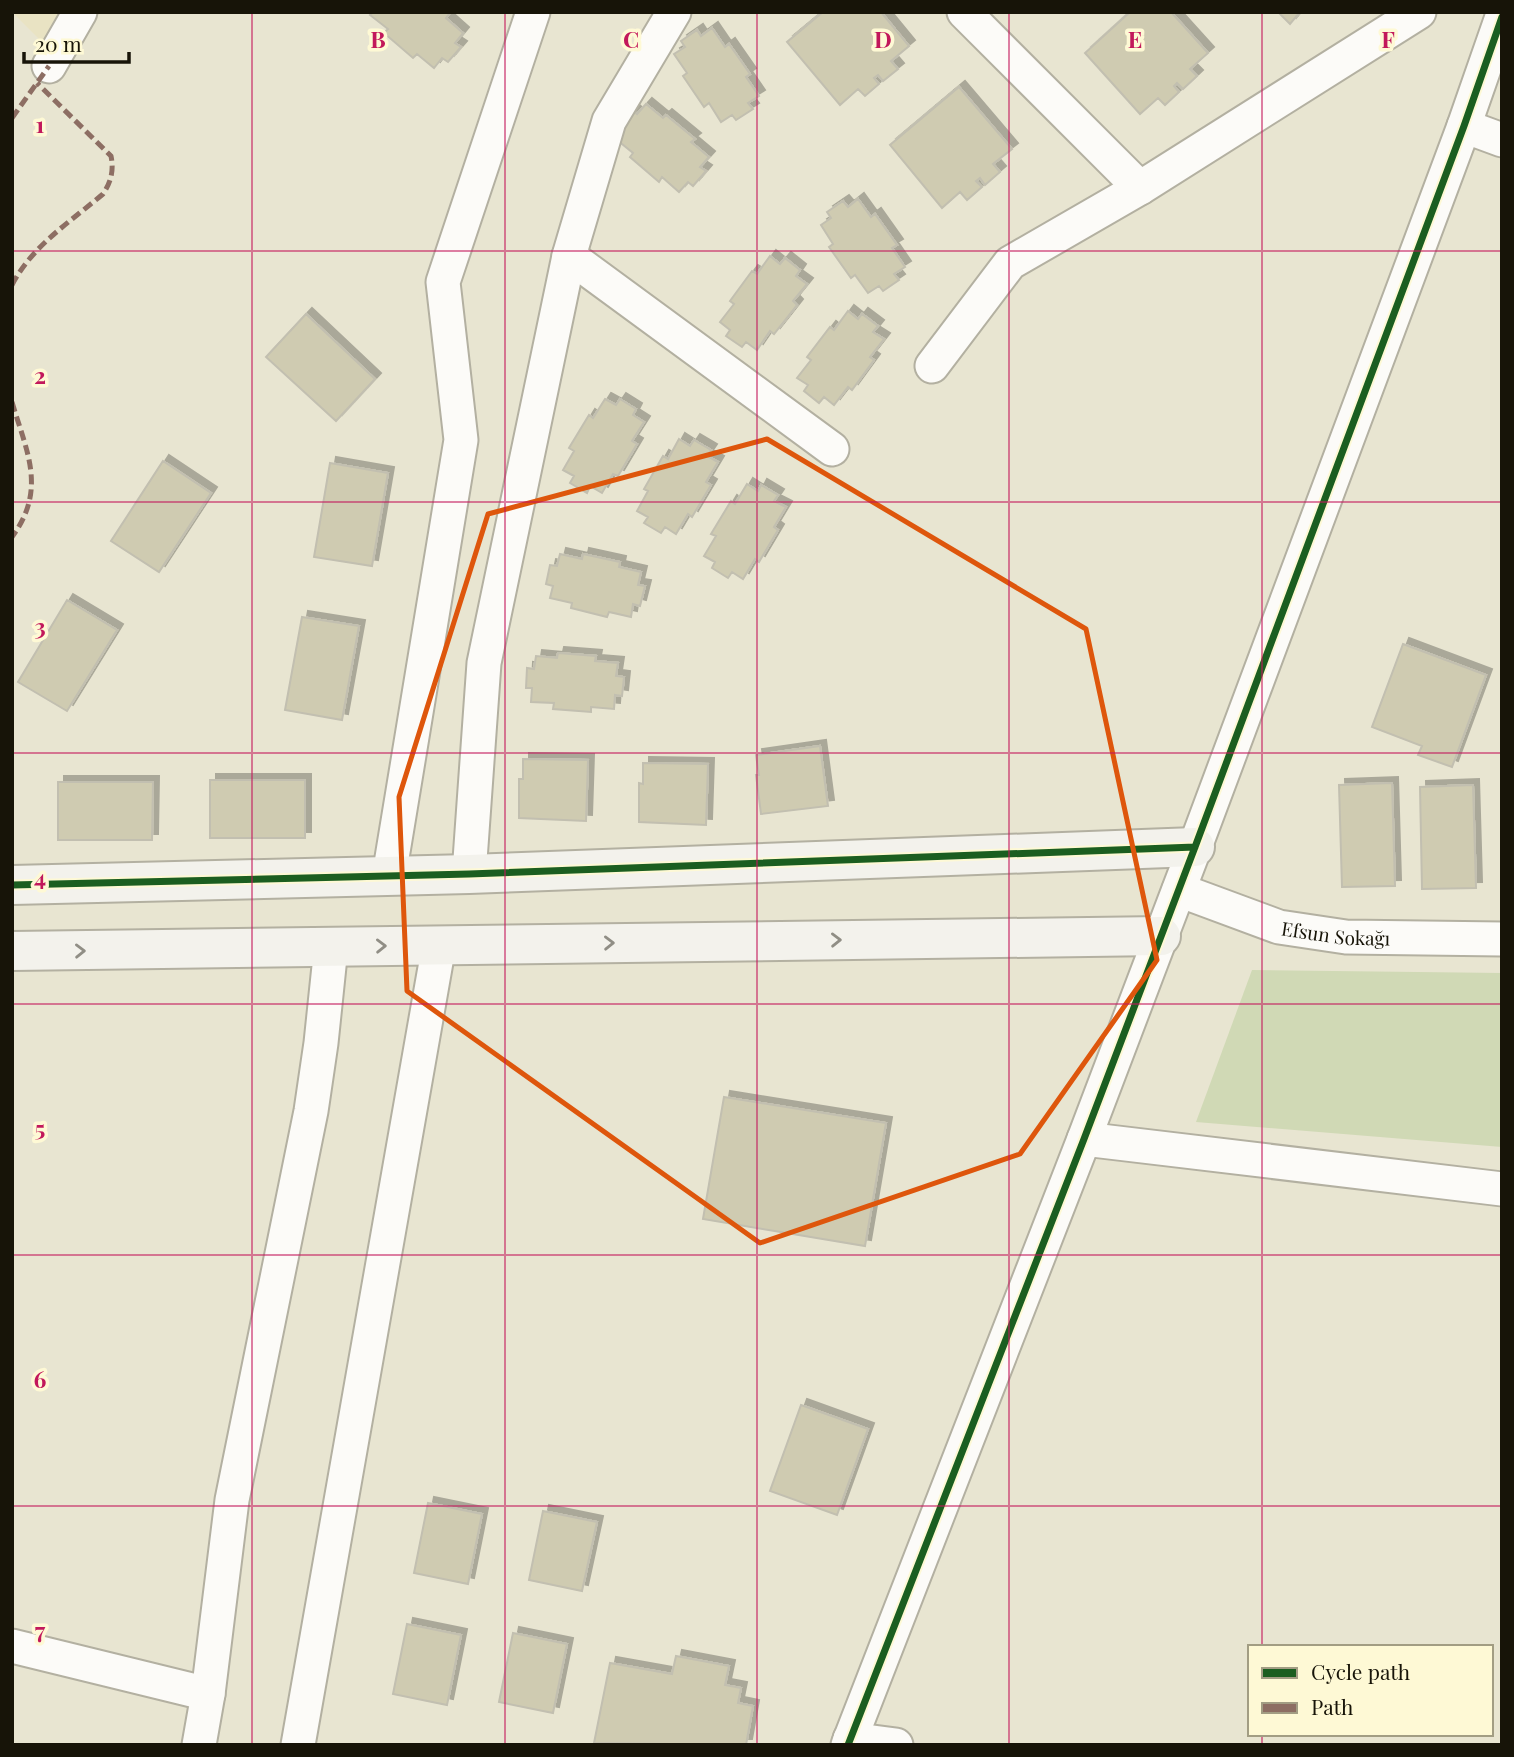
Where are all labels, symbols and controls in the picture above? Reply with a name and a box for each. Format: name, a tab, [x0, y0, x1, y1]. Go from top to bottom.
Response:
scale bar	[24, 21, 130, 65]
text: B	[370, 23, 386, 54]
text: C	[623, 23, 639, 54]
text: D	[874, 23, 892, 54]
text: E	[1128, 23, 1142, 54]
text: F	[1381, 23, 1395, 54]
text: 20 m	[35, 29, 82, 57]
text: 1	[36, 108, 45, 139]
text: 2	[34, 359, 46, 390]
text: 3	[34, 610, 46, 641]
text: 4	[34, 861, 46, 892]
street label: Efsun Sokağı	[1280, 915, 1391, 951]
one-way arrow	[832, 932, 842, 948]
one-way arrow	[604, 935, 615, 950]
one-way arrow	[376, 938, 387, 953]
one-way arrow	[76, 943, 86, 959]
text: 5	[35, 1112, 45, 1143]
text: 6	[34, 1363, 47, 1394]
text: 7	[35, 1614, 46, 1645]
legend	[1248, 1645, 1493, 1736]
text: Cycle path	[1311, 1657, 1411, 1685]
text: Path	[1311, 1692, 1354, 1720]

